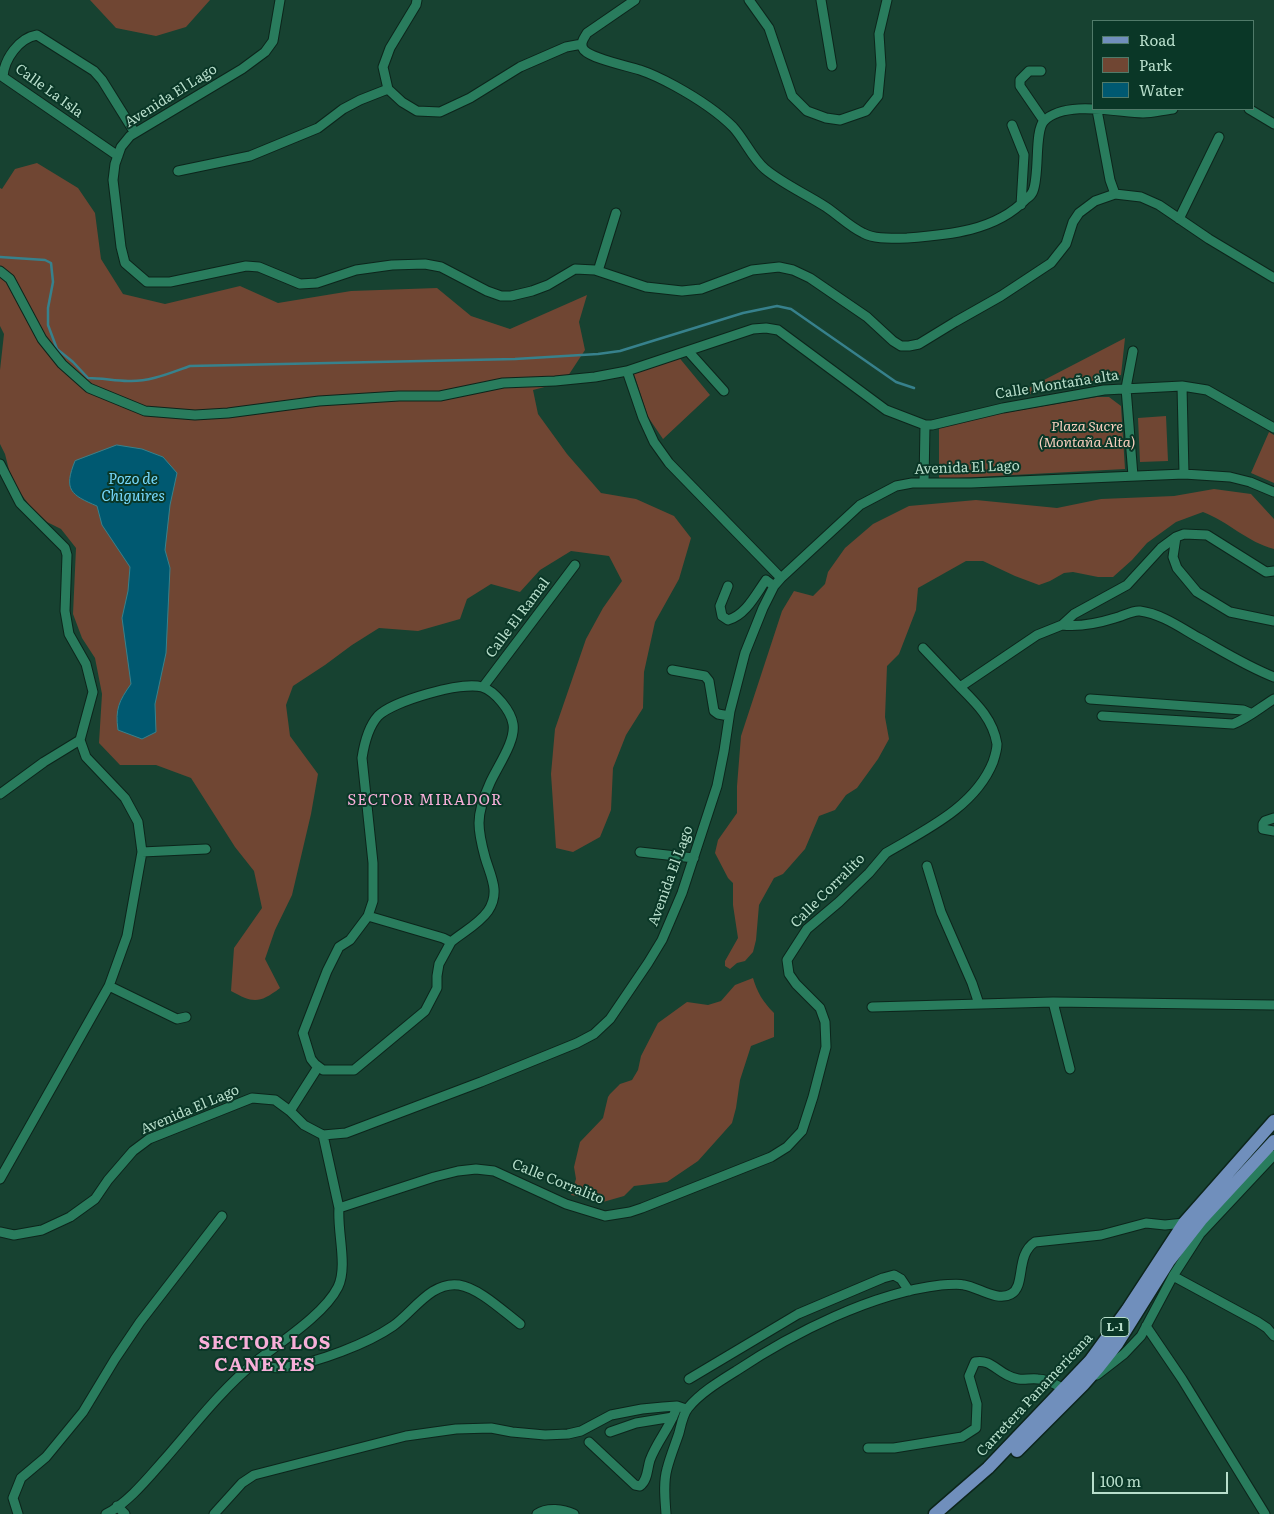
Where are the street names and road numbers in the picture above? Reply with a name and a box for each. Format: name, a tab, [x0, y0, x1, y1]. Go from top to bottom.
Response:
street label: Calle La Isla	[12, 61, 86, 121]
street label: Avenida El Lago	[122, 61, 220, 131]
street label: Calle Montaña alta	[994, 367, 1120, 403]
street label: Avenida El Lago	[914, 458, 1020, 478]
street label: Calle El Ramal	[482, 575, 554, 661]
street label: Avenida El Lago	[645, 824, 697, 928]
street label: Calle Corralito	[787, 850, 869, 932]
street label: Avenida El Lago	[138, 1082, 242, 1138]
street label: Calle Corralito	[509, 1156, 607, 1208]
road number: L-1	[1101, 1318, 1129, 1336]
street label: Carretera Panamericana	[973, 1330, 1097, 1460]

